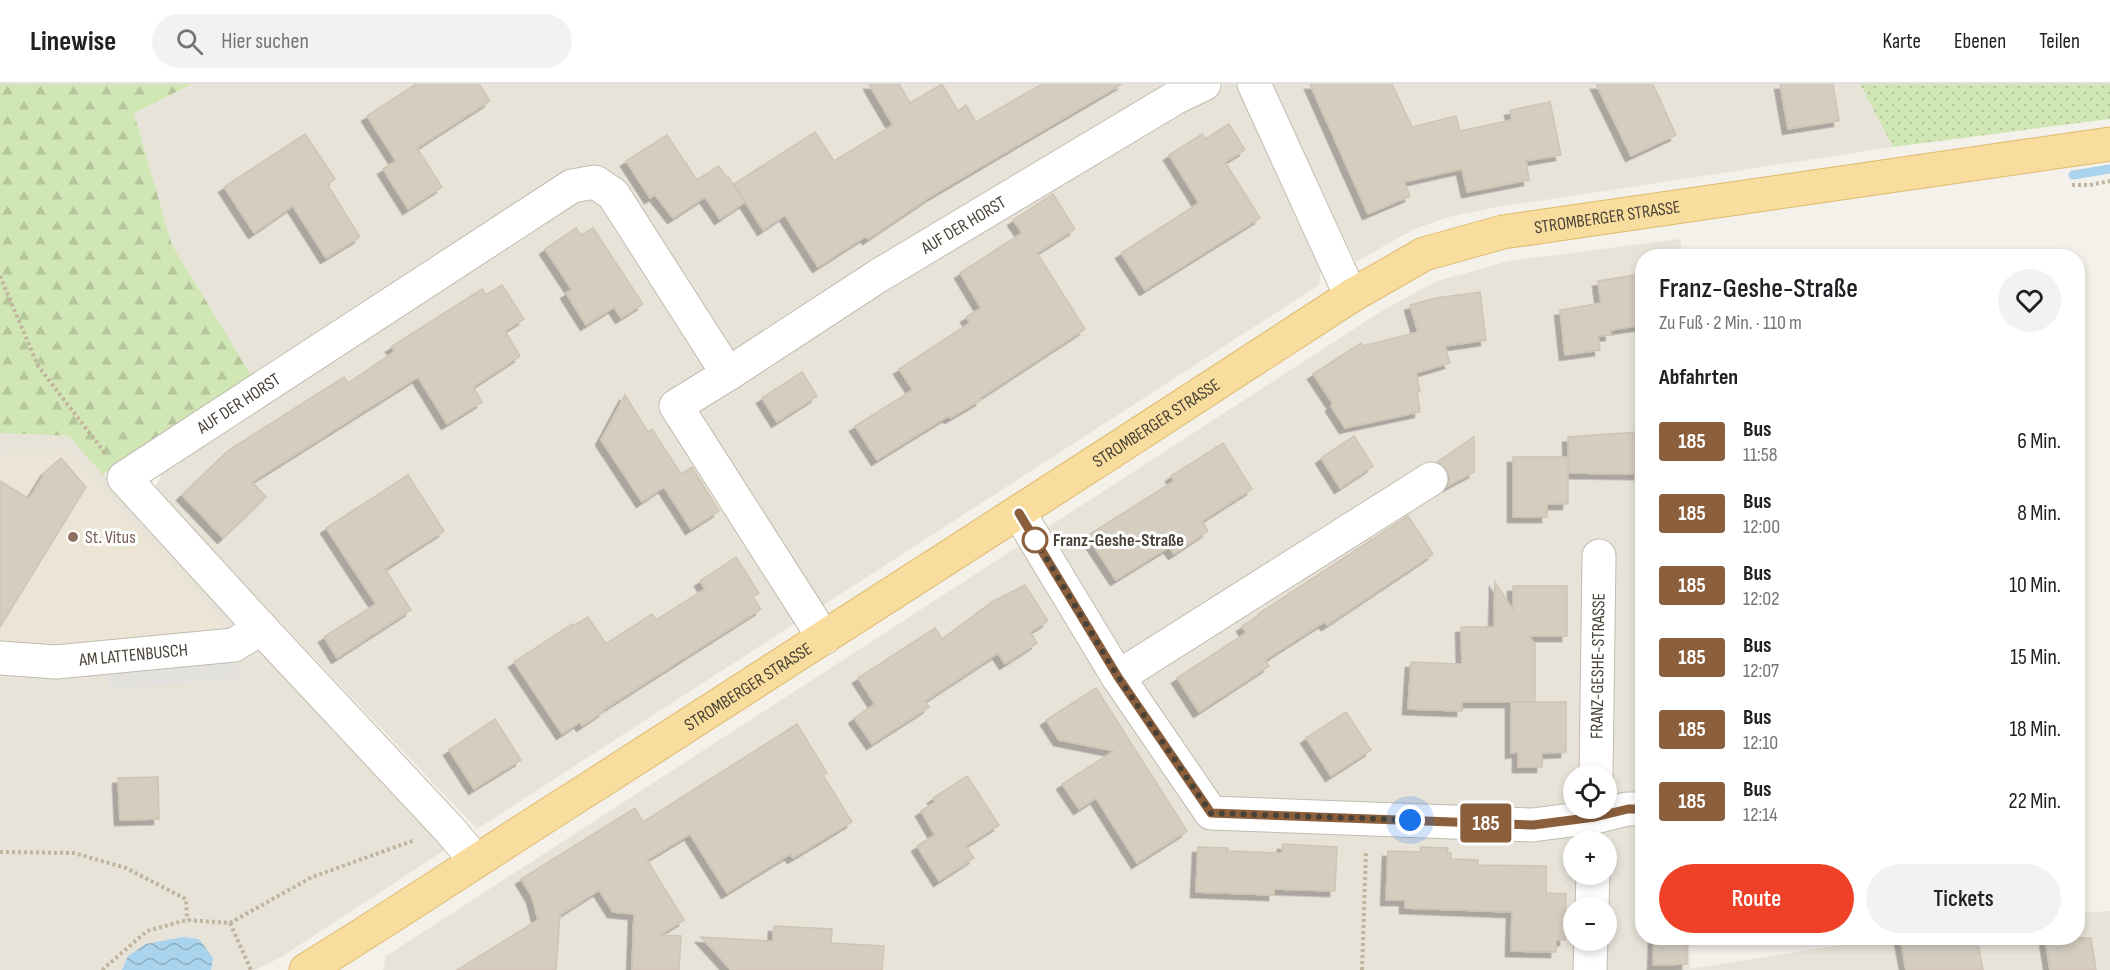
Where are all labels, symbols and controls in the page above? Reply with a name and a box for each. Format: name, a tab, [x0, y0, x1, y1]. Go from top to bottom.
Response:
search box	[152, 14, 572, 68]
text: Linewise	[30, 25, 116, 58]
icon: search	[173, 25, 206, 58]
text: Hier suchen	[221, 28, 309, 55]
text: Karte	[1883, 29, 1921, 54]
text: Ebenen	[1954, 29, 2006, 54]
text: Teilen	[2039, 29, 2080, 54]
street label: AUF DER HORST	[917, 192, 1010, 259]
street label: STROMBERGER STRASSE	[1533, 196, 1682, 238]
button: heart	[1998, 269, 2061, 332]
text: Franz-Geshe-Straße	[1659, 272, 1858, 305]
text: Zu Fuß · 2 Min. · 110 m	[1659, 311, 1802, 335]
text: Abfahrten	[1659, 364, 1738, 391]
street label: AUF DER HORST	[192, 369, 284, 439]
street label: STROMBERGER STRASSE	[1089, 374, 1224, 472]
text: Bus	[1743, 416, 1772, 443]
text: 6 Min.	[2017, 428, 2061, 455]
text: 185	[1678, 429, 1706, 454]
text: 11:58	[1743, 443, 1778, 467]
text: Bus	[1743, 488, 1772, 515]
text: 8 Min.	[2017, 500, 2061, 527]
text: 185	[1678, 501, 1706, 526]
text: 12:00	[1743, 515, 1780, 539]
place label: St. Vitus	[85, 527, 136, 548]
marker: Franz-Geshe-Straße	[1022, 527, 1048, 553]
marker: St. Vitus	[66, 530, 80, 544]
place label: Franz-Geshe-Straße	[1053, 530, 1184, 551]
text: Bus	[1743, 560, 1772, 587]
text: 10 Min.	[2009, 572, 2061, 599]
text: 185	[1678, 573, 1706, 598]
text: 12:02	[1743, 587, 1779, 611]
street label: FRANZ-GESHE-STRASSE	[1587, 593, 1609, 739]
text: Bus	[1743, 632, 1772, 659]
street label: STROMBERGER STRASSE	[681, 638, 816, 736]
street label: AM LATTENBUSCH	[77, 639, 189, 671]
text: 15 Min.	[2010, 644, 2061, 671]
text: 185	[1678, 645, 1706, 670]
text: 12:07	[1743, 659, 1779, 683]
text: Bus	[1743, 704, 1772, 731]
text: 18 Min.	[2009, 716, 2061, 743]
text: 185	[1678, 717, 1706, 742]
text: 12:10	[1743, 731, 1778, 755]
map controls	[1563, 765, 1617, 951]
button: locate	[1563, 765, 1617, 819]
text: Bus	[1743, 776, 1772, 803]
text: 22 Min.	[2009, 788, 2061, 815]
text: 185	[1678, 789, 1706, 814]
text: 12:14	[1743, 803, 1778, 827]
line badge: 185	[1452, 804, 1520, 842]
your location	[1395, 805, 1425, 835]
text: 185	[1472, 811, 1500, 836]
button: +	[1563, 831, 1617, 885]
button: Route	[1659, 864, 1854, 933]
button: Tickets	[1866, 864, 2061, 933]
button: −	[1563, 897, 1617, 951]

